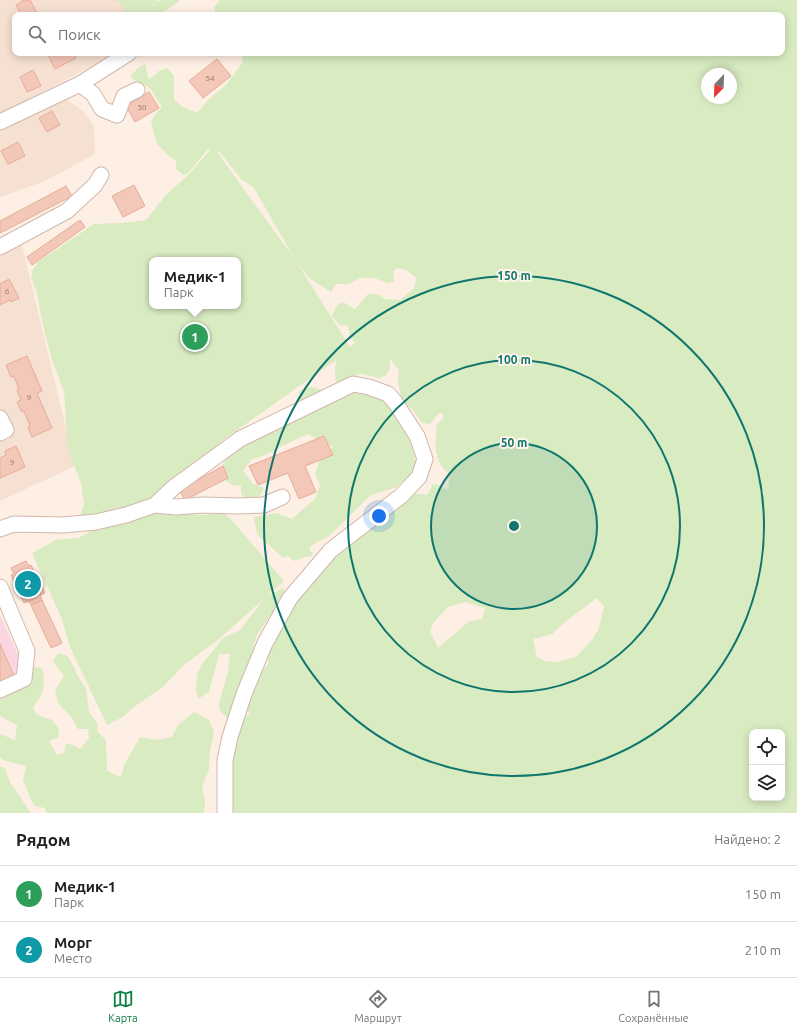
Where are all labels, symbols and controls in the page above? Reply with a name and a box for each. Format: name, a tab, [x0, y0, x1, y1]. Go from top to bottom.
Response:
search box	[12, 12, 785, 56]
icon: search	[26, 23, 48, 45]
text: Поиск	[58, 26, 101, 43]
north arrow	[701, 68, 737, 104]
house number: 54	[205, 74, 215, 83]
house number: 50	[137, 103, 147, 112]
popup	[149, 257, 241, 309]
text: Медик-1	[164, 268, 226, 285]
text: 150 m	[497, 269, 531, 282]
text: Парк	[164, 285, 194, 299]
house number: 6	[5, 287, 10, 296]
pin: 1	[182, 322, 208, 352]
text: 100 m	[497, 353, 531, 366]
house number: 9	[27, 393, 31, 402]
text: 50 m	[501, 436, 527, 449]
house number: 9	[10, 458, 14, 467]
your location	[369, 506, 389, 526]
centre of rings	[507, 519, 521, 533]
pin: 2	[15, 569, 41, 599]
map controls	[749, 729, 785, 801]
button: locate	[749, 729, 785, 765]
button: layers	[749, 765, 785, 801]
text: Рядом	[16, 830, 71, 849]
text: Найдено: 2	[714, 832, 781, 846]
text: Медик-1	[54, 878, 116, 895]
text: 1	[25, 887, 33, 901]
text: 150 m	[745, 887, 781, 901]
text: Парк	[54, 895, 84, 909]
text: Морг	[54, 934, 92, 951]
text: 2	[25, 943, 33, 957]
text: 210 m	[745, 943, 781, 957]
text: Место	[54, 951, 92, 965]
tab: Карта	[108, 988, 138, 1024]
tab: Маршрут	[354, 988, 402, 1024]
tab: Сохранённые	[618, 988, 689, 1024]

